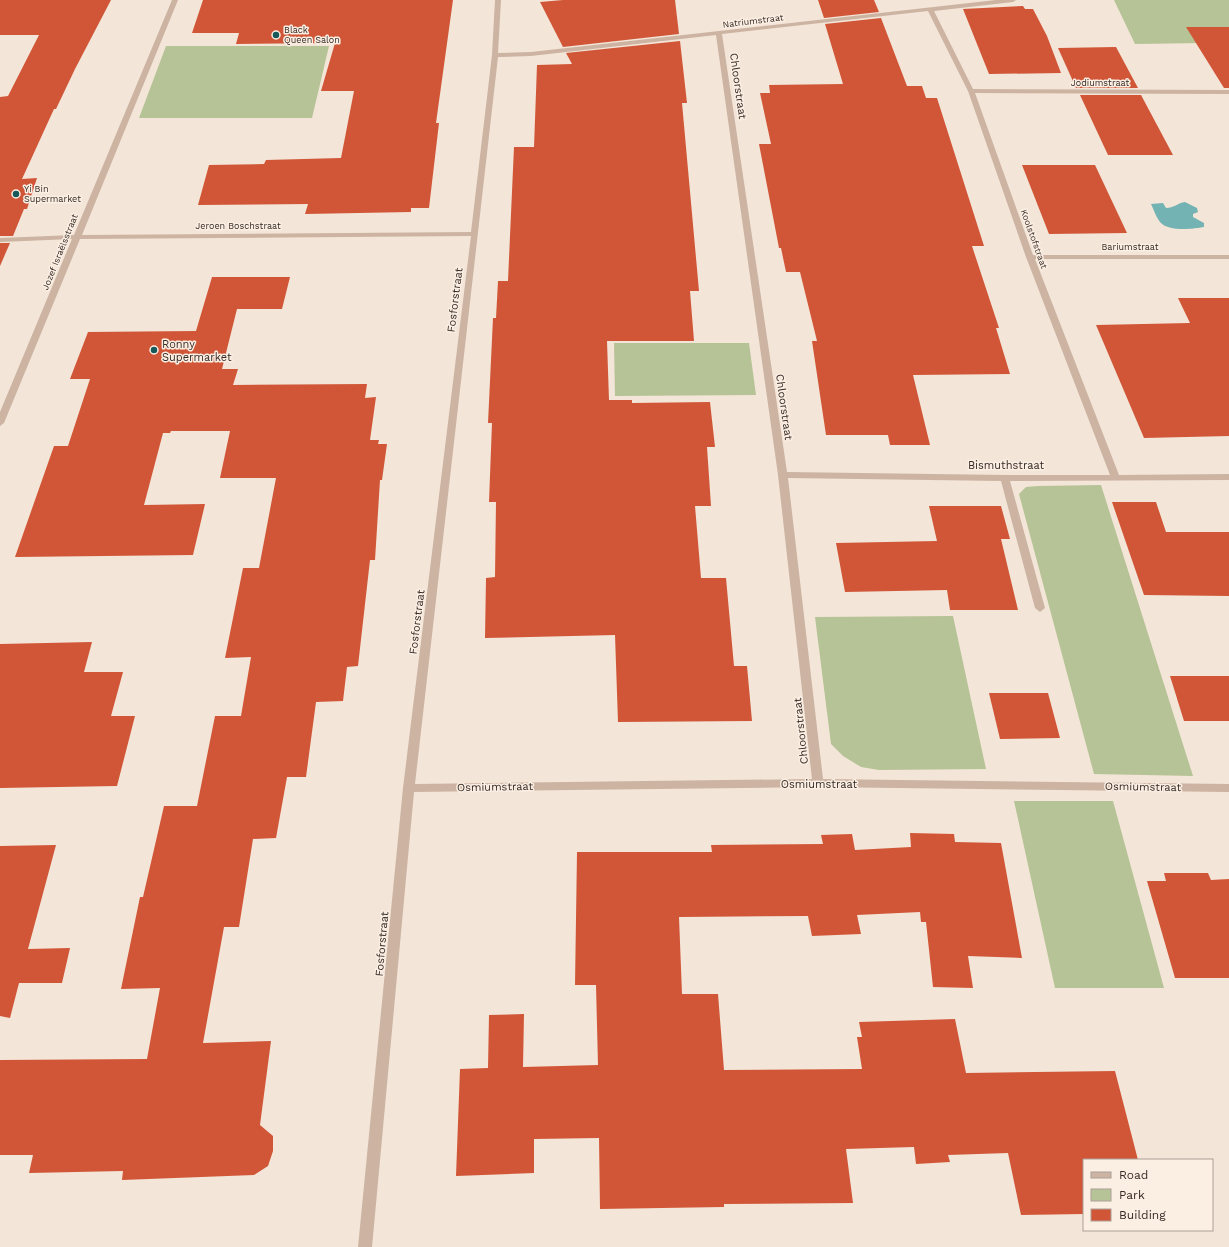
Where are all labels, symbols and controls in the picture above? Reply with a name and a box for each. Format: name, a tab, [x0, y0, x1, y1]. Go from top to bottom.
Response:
street label: Natriumstraat	[722, 12, 784, 30]
place label: Black Queen Salon	[284, 25, 340, 45]
marker: Black Queen Salon	[271, 30, 281, 40]
street label: Chloorstraat	[727, 52, 749, 120]
street label: Jodiumstraat	[1071, 78, 1129, 88]
place label: Yi Bin Supermarket	[24, 184, 81, 204]
marker: Yi Bin Supermarket	[11, 189, 21, 199]
street label: Koolstofstraat	[1019, 208, 1049, 270]
street label: Jozef Israëlsstraat	[40, 212, 80, 291]
street label: Jeroen Boschstraat	[195, 221, 281, 231]
street label: Bariumstraat	[1101, 242, 1159, 252]
street label: Fosforstraat	[445, 267, 465, 333]
place label: Ronny Supermarket	[162, 338, 232, 364]
marker: Ronny Supermarket	[149, 345, 159, 355]
street label: Chloorstraat	[773, 373, 795, 441]
street label: Bismuthstraat	[968, 459, 1044, 472]
street label: Fosforstraat	[407, 589, 427, 655]
street label: Chloorstraat	[791, 697, 811, 765]
street label: Osmiumstraat	[781, 778, 858, 791]
street label: Osmiumstraat	[457, 780, 534, 794]
street label: Osmiumstraat	[1105, 780, 1182, 794]
street label: Fosforstraat	[373, 911, 391, 977]
legend	[1083, 1159, 1213, 1231]
text: Road	[1119, 1168, 1148, 1182]
text: Park	[1119, 1188, 1145, 1202]
text: Building	[1119, 1208, 1166, 1222]

